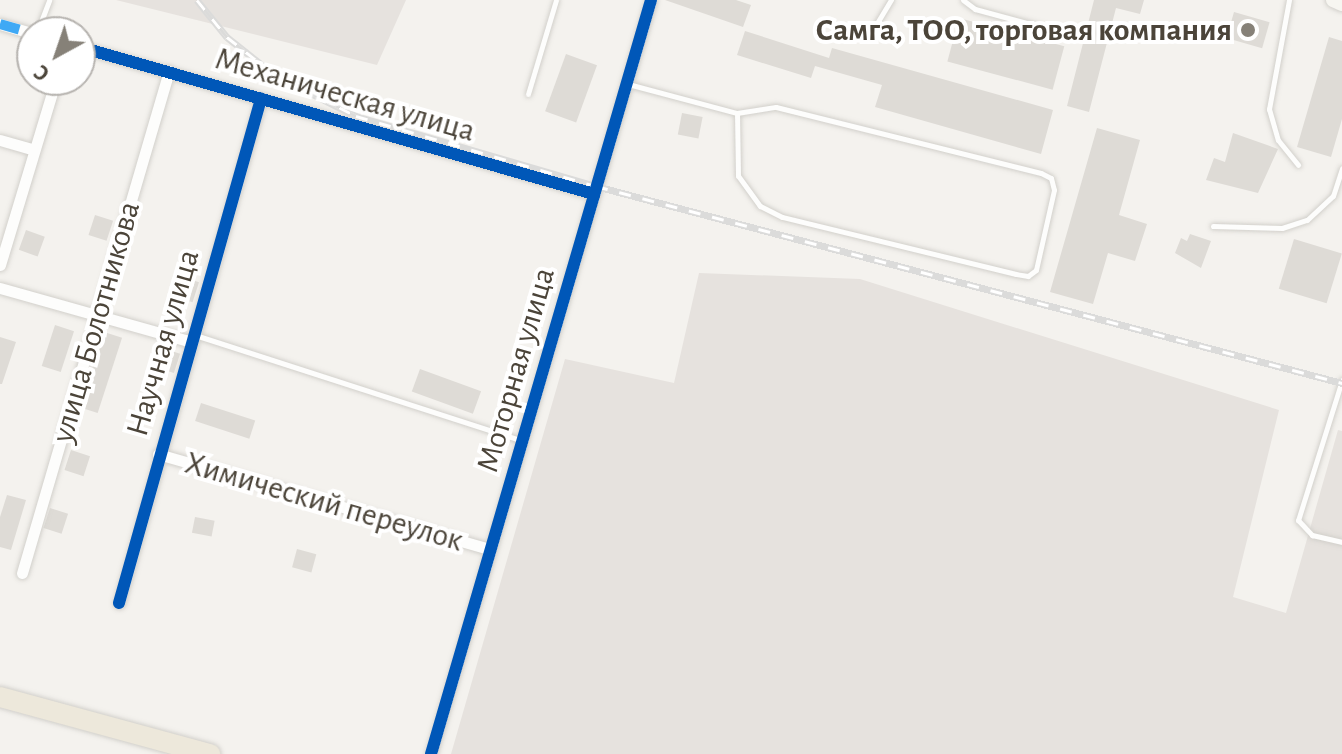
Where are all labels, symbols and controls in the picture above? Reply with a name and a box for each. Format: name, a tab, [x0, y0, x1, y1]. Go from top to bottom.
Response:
place label: Самга, ТОО, торговая компания	[816, 11, 1232, 49]
north arrow	[16, 16, 96, 96]
marker: Самга, ТОО, торговая компания	[1239, 21, 1257, 39]
street label: Механическая улица	[211, 40, 479, 150]
text: С	[30, 61, 54, 85]
street label: улица Болотникова	[43, 197, 149, 447]
street label: Научная улица	[118, 245, 208, 441]
street label: Моторная улица	[468, 263, 564, 477]
street label: Химический переулок	[181, 444, 467, 560]

